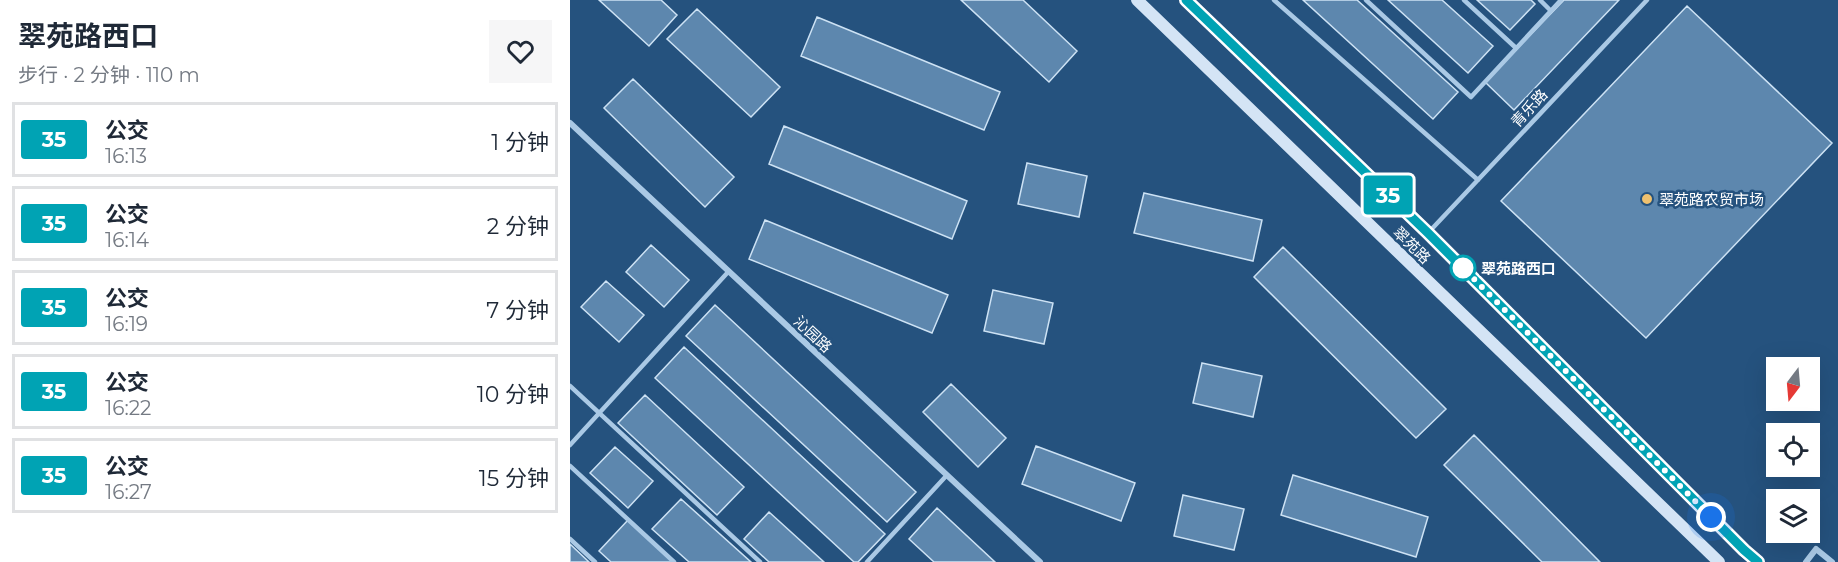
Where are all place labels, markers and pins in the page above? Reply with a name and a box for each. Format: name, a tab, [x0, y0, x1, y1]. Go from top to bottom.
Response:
place label: 翠苑路农贸市场	[1659, 190, 1764, 209]
marker: 翠苑路农贸市场	[1640, 192, 1654, 206]
marker: 翠苑路西口	[1450, 255, 1476, 281]
place label: 翠苑路西口	[1481, 259, 1556, 278]

